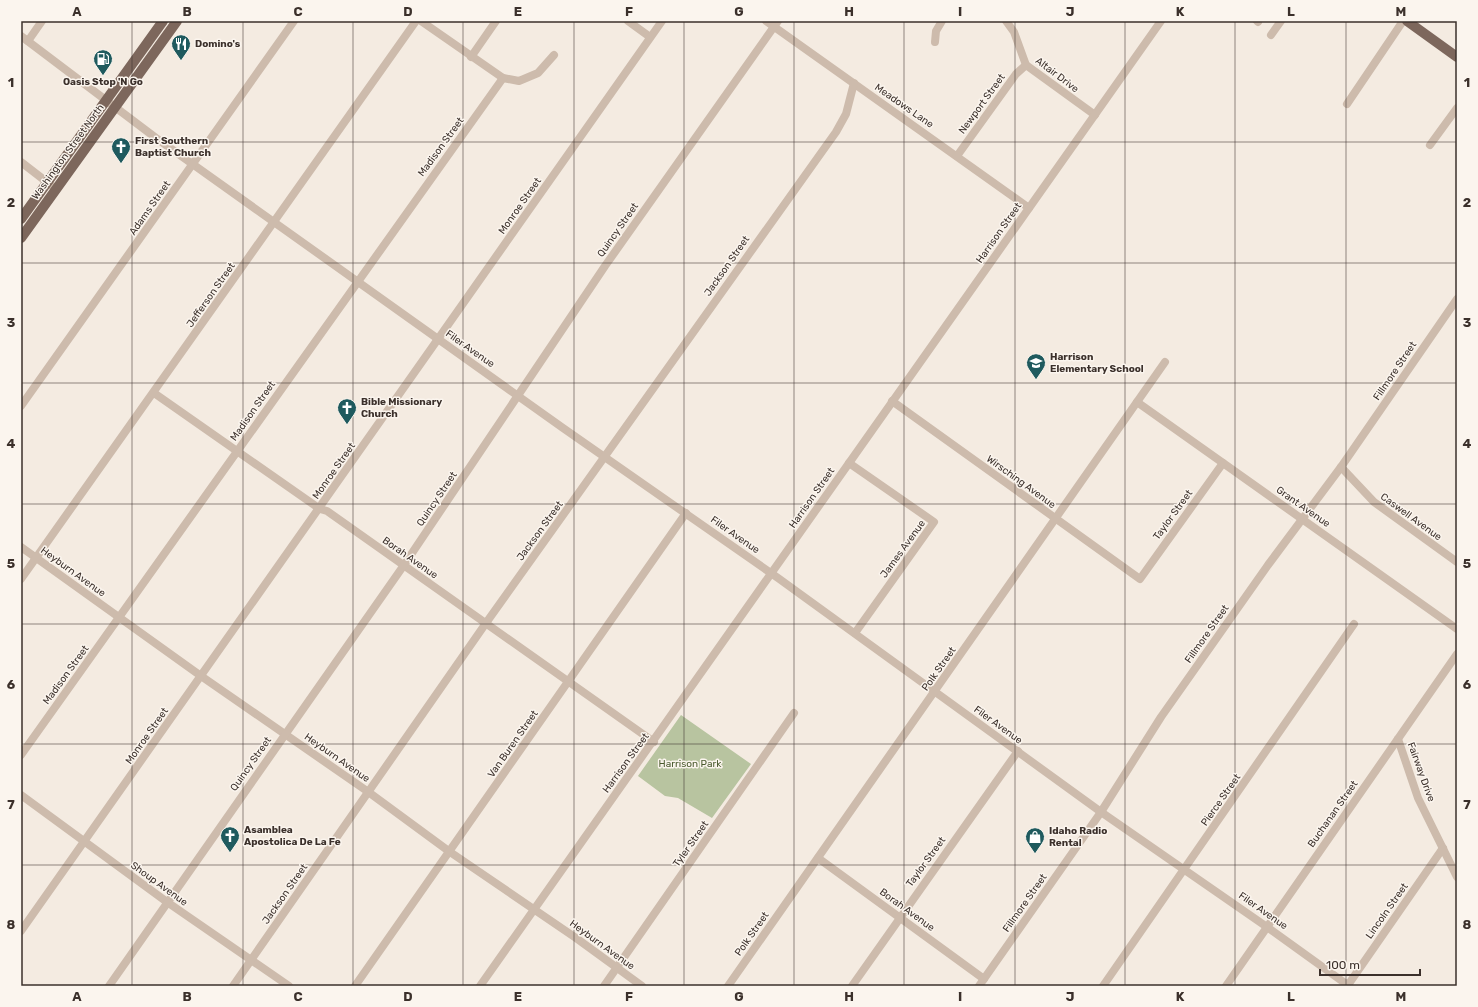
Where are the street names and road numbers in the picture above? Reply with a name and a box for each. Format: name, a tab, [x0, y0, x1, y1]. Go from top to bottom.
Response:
street label: Altair Drive	[1033, 55, 1081, 95]
street label: Newport Street	[956, 72, 1008, 136]
street label: Meadows Lane	[872, 81, 936, 131]
street label: Washington Street North	[29, 102, 107, 202]
street label: Madison Street	[416, 115, 467, 179]
street label: Monroe Street	[496, 175, 544, 237]
street label: Adams Street	[127, 178, 173, 237]
street label: Harrison Street	[974, 200, 1024, 266]
street label: Quincy Street	[595, 201, 641, 259]
street label: Jackson Street	[702, 234, 752, 298]
street label: Jefferson Street	[184, 260, 238, 330]
street label: Filer Avenue	[443, 328, 497, 371]
street label: Fillmore Street	[1371, 339, 1419, 403]
street label: Madison Street	[228, 379, 278, 443]
street label: Monroe Street	[310, 440, 358, 502]
street label: Wirsching Avenue	[984, 453, 1058, 511]
street label: Harrison Street	[787, 465, 837, 531]
street label: Quincy Street	[414, 469, 460, 529]
street label: Grant Avenue	[1274, 484, 1333, 530]
street label: Taylor Street	[1151, 488, 1195, 542]
street label: Caswell Avenue	[1378, 491, 1444, 543]
street label: Jackson Street	[514, 499, 566, 563]
street label: Filer Avenue	[708, 514, 762, 557]
street label: James Avenue	[878, 517, 928, 580]
street label: Borah Avenue	[380, 534, 440, 582]
street label: Heyburn Avenue	[38, 544, 108, 600]
street label: Fillmore Street	[1182, 602, 1232, 665]
street label: Madison Street	[41, 643, 92, 707]
street label: Polk Street	[919, 645, 959, 693]
street label: Filer Avenue	[971, 703, 1025, 747]
street label: Monroe Street	[123, 705, 171, 767]
street label: Van Buren Street	[485, 708, 541, 780]
street label: Heyburn Avenue	[302, 731, 372, 785]
street label: Harrison Street	[600, 731, 652, 795]
street label: Quincy Street	[228, 735, 274, 793]
street label: Fairway Drive	[1405, 741, 1437, 804]
street label: Pierce Street	[1199, 772, 1243, 828]
street label: Buchanan Street	[1305, 778, 1361, 850]
street label: Tyler Street	[671, 819, 711, 869]
street label: Taylor Street	[904, 835, 948, 889]
street label: Shoup Avenue	[128, 859, 190, 909]
street label: Jackson Street	[260, 862, 310, 926]
street label: Fillmore Street	[1000, 871, 1050, 934]
street label: Lincoln Street	[1363, 881, 1411, 941]
street label: Borah Avenue	[877, 886, 937, 934]
street label: Filer Avenue	[1236, 890, 1290, 933]
street label: Polk Street	[732, 910, 772, 958]
street label: Heyburn Avenue	[567, 917, 637, 973]

